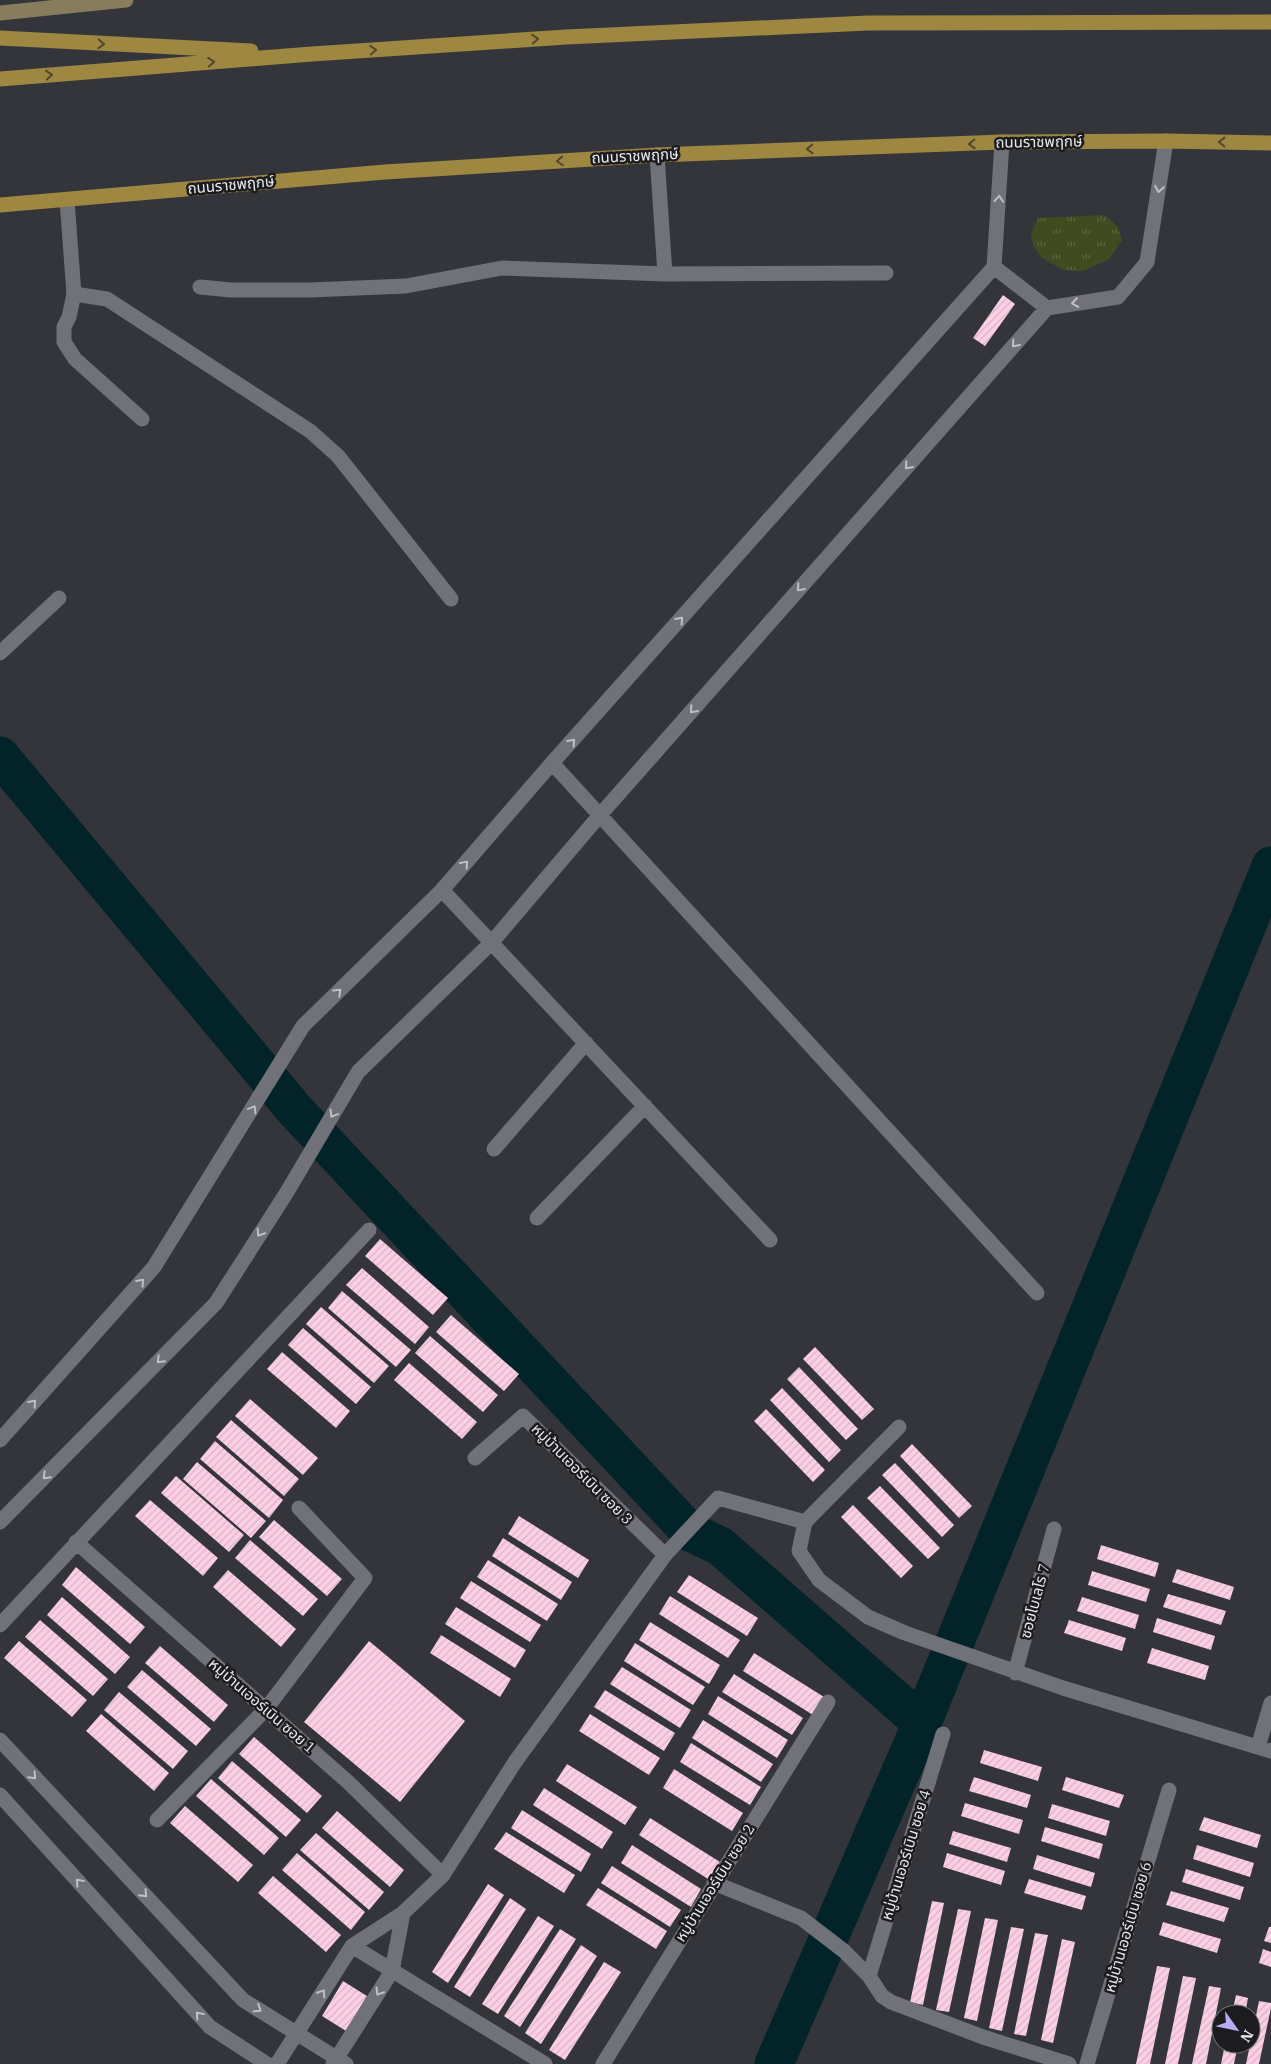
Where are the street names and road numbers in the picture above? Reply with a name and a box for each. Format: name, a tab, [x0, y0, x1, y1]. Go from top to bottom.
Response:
street label: ถนนราชพฤกษ์	[995, 131, 1083, 152]
street label: ถนนราชพฤกษ์	[591, 144, 679, 167]
street label: ถนนราชพฤกษ์	[187, 171, 276, 198]
street label: หมู่บ้านเออร์เบิน ซอย 3	[528, 1419, 637, 1528]
street label: ซอยโบเลโร 7	[1015, 1561, 1054, 1640]
street label: หมู่บ้านเออร์เบิน ซอย 1	[205, 1654, 320, 1757]
street label: หมู่บ้านเออร์เบิน ซอย 4	[877, 1787, 934, 1922]
street label: หมู่บ้านเออร์เบิน ซอย 2	[671, 1820, 759, 1945]
street label: หมู่บ้านเออร์เบิน ซอย 6	[1100, 1859, 1155, 1995]

